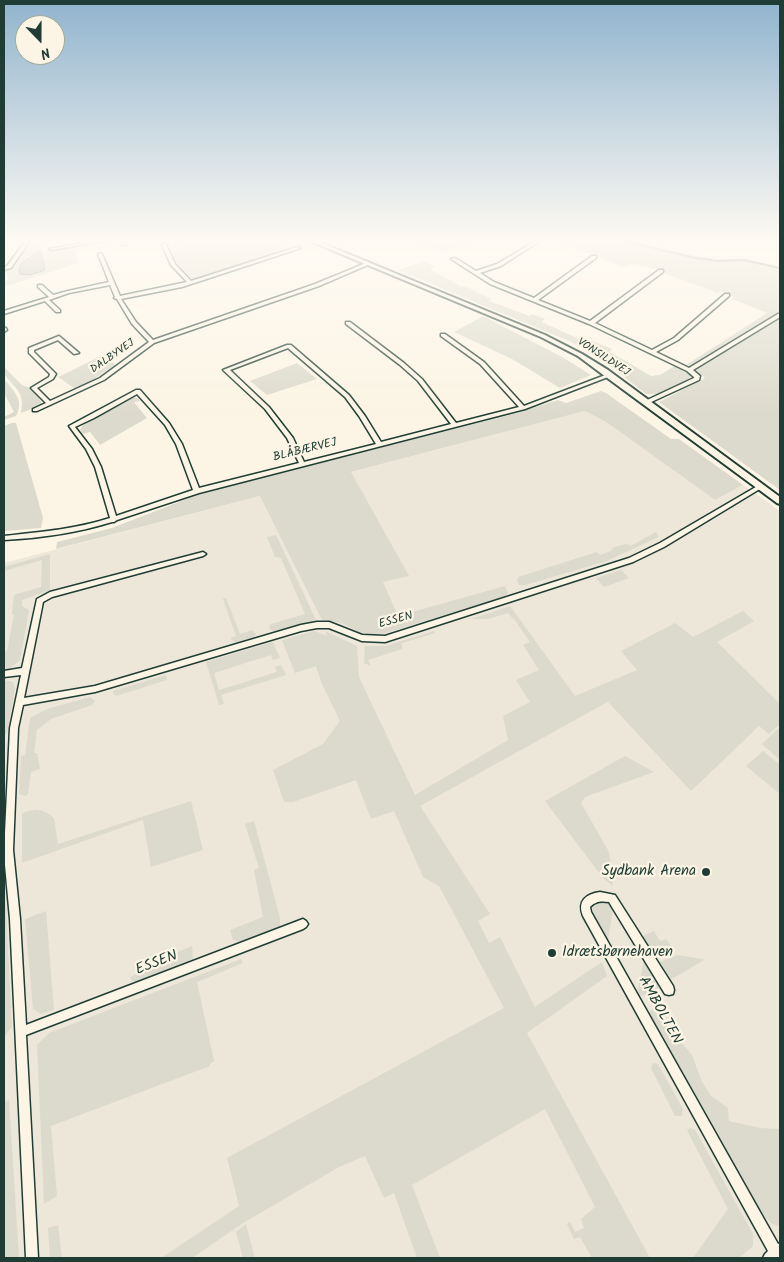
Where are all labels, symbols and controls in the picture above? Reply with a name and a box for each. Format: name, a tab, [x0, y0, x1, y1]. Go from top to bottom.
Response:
north arrow	[15, 15, 65, 65]
text: N	[37, 41, 53, 65]
street label: VONSILDVEJ	[574, 336, 632, 380]
street label: DALBYVEJ	[89, 337, 137, 377]
street label: BLÅBÆRVEJ	[272, 436, 338, 466]
street label: ESSEN	[377, 610, 415, 632]
place label: Sydbank Arena	[602, 863, 696, 881]
marker: Sydbank Arena	[700, 866, 712, 878]
place label: Idrætsbørnehaven	[562, 944, 673, 962]
marker: Idrætsbørnehaven	[546, 947, 558, 959]
street label: ESSEN	[133, 948, 181, 980]
street label: AMBOLTEN	[633, 974, 685, 1048]

